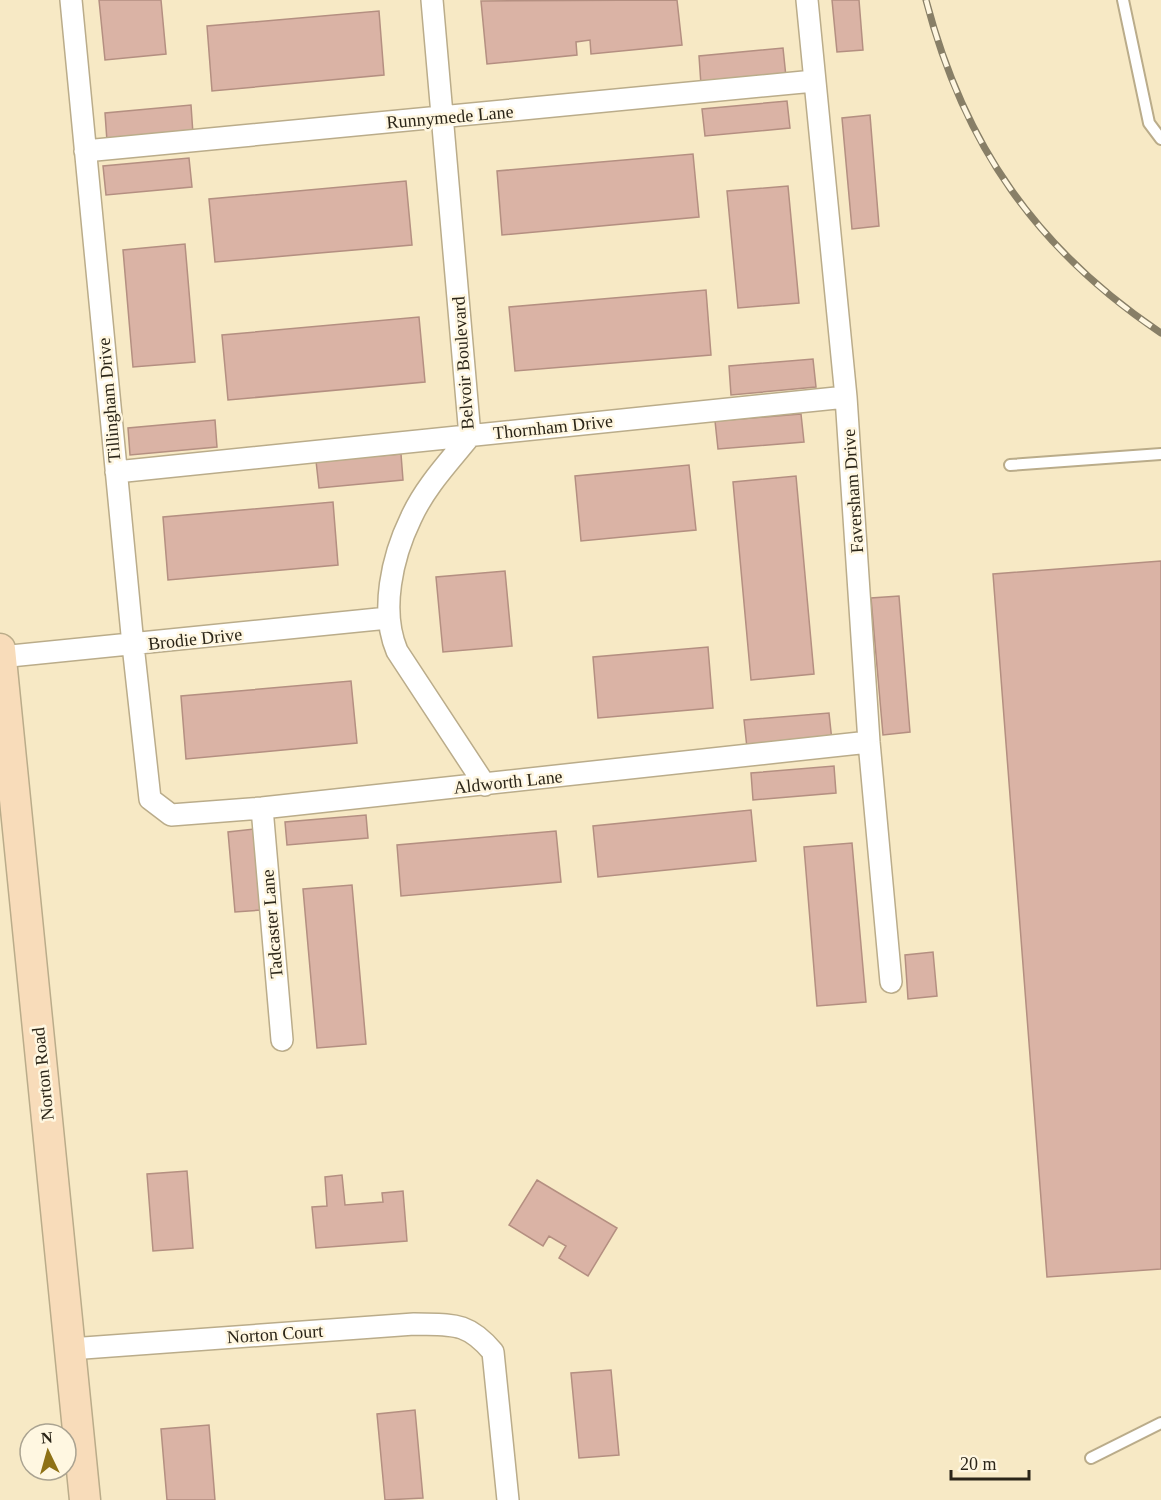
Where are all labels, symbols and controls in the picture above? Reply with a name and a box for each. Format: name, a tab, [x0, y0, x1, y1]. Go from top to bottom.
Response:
street label: Runnymede Lane	[386, 101, 514, 133]
street label: Belvoir Boulevard	[448, 296, 478, 430]
street label: Tillingham Drive	[94, 337, 124, 463]
street label: Thornham Drive	[492, 411, 614, 443]
street label: Faversham Drive	[839, 428, 867, 554]
street label: Brodie Drive	[147, 624, 243, 654]
street label: Aldworth Lane	[453, 766, 563, 798]
street label: Tadcaster Lane	[257, 869, 287, 979]
street label: Norton Road	[28, 1026, 58, 1122]
street label: Norton Court	[226, 1321, 324, 1347]
north arrow	[18, 1422, 78, 1482]
text: N	[40, 1429, 54, 1447]
scale bar	[951, 1443, 1029, 1481]
text: 20 m	[960, 1454, 997, 1474]

